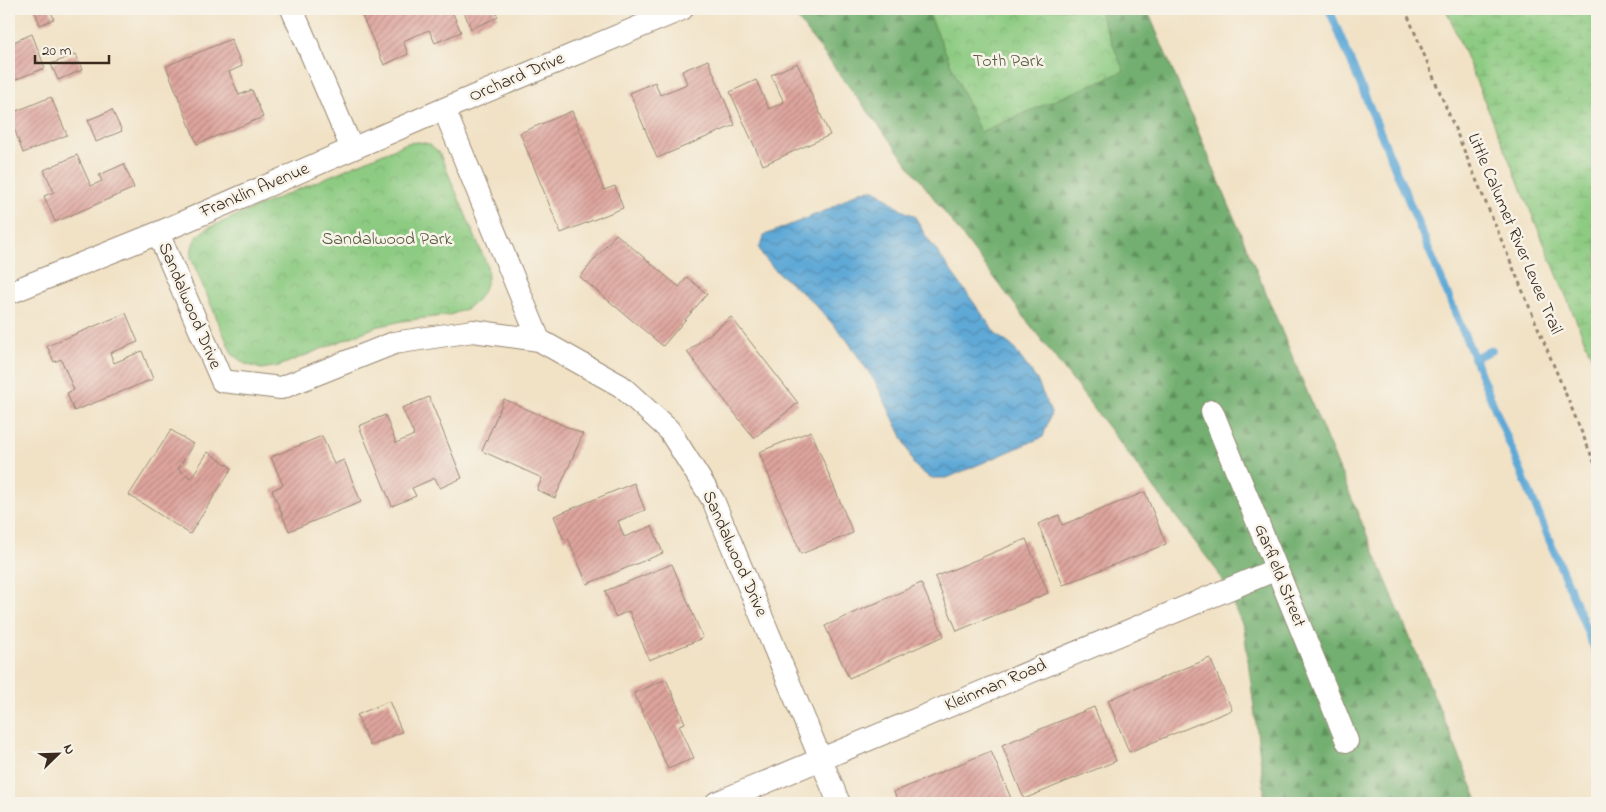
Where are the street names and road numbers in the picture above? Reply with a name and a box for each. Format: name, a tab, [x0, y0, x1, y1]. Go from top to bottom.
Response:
street label: Orchard Drive	[465, 46, 570, 110]
street label: Little Calumet River Levee Trail	[1460, 129, 1568, 339]
street label: Franklin Avenue	[196, 156, 314, 226]
street label: Sandalwood Drive	[151, 239, 228, 374]
street label: Sandalwood Drive	[695, 487, 774, 622]
street label: Garfield Street	[1246, 520, 1312, 632]
street label: Kleinman Road	[941, 653, 1051, 719]

